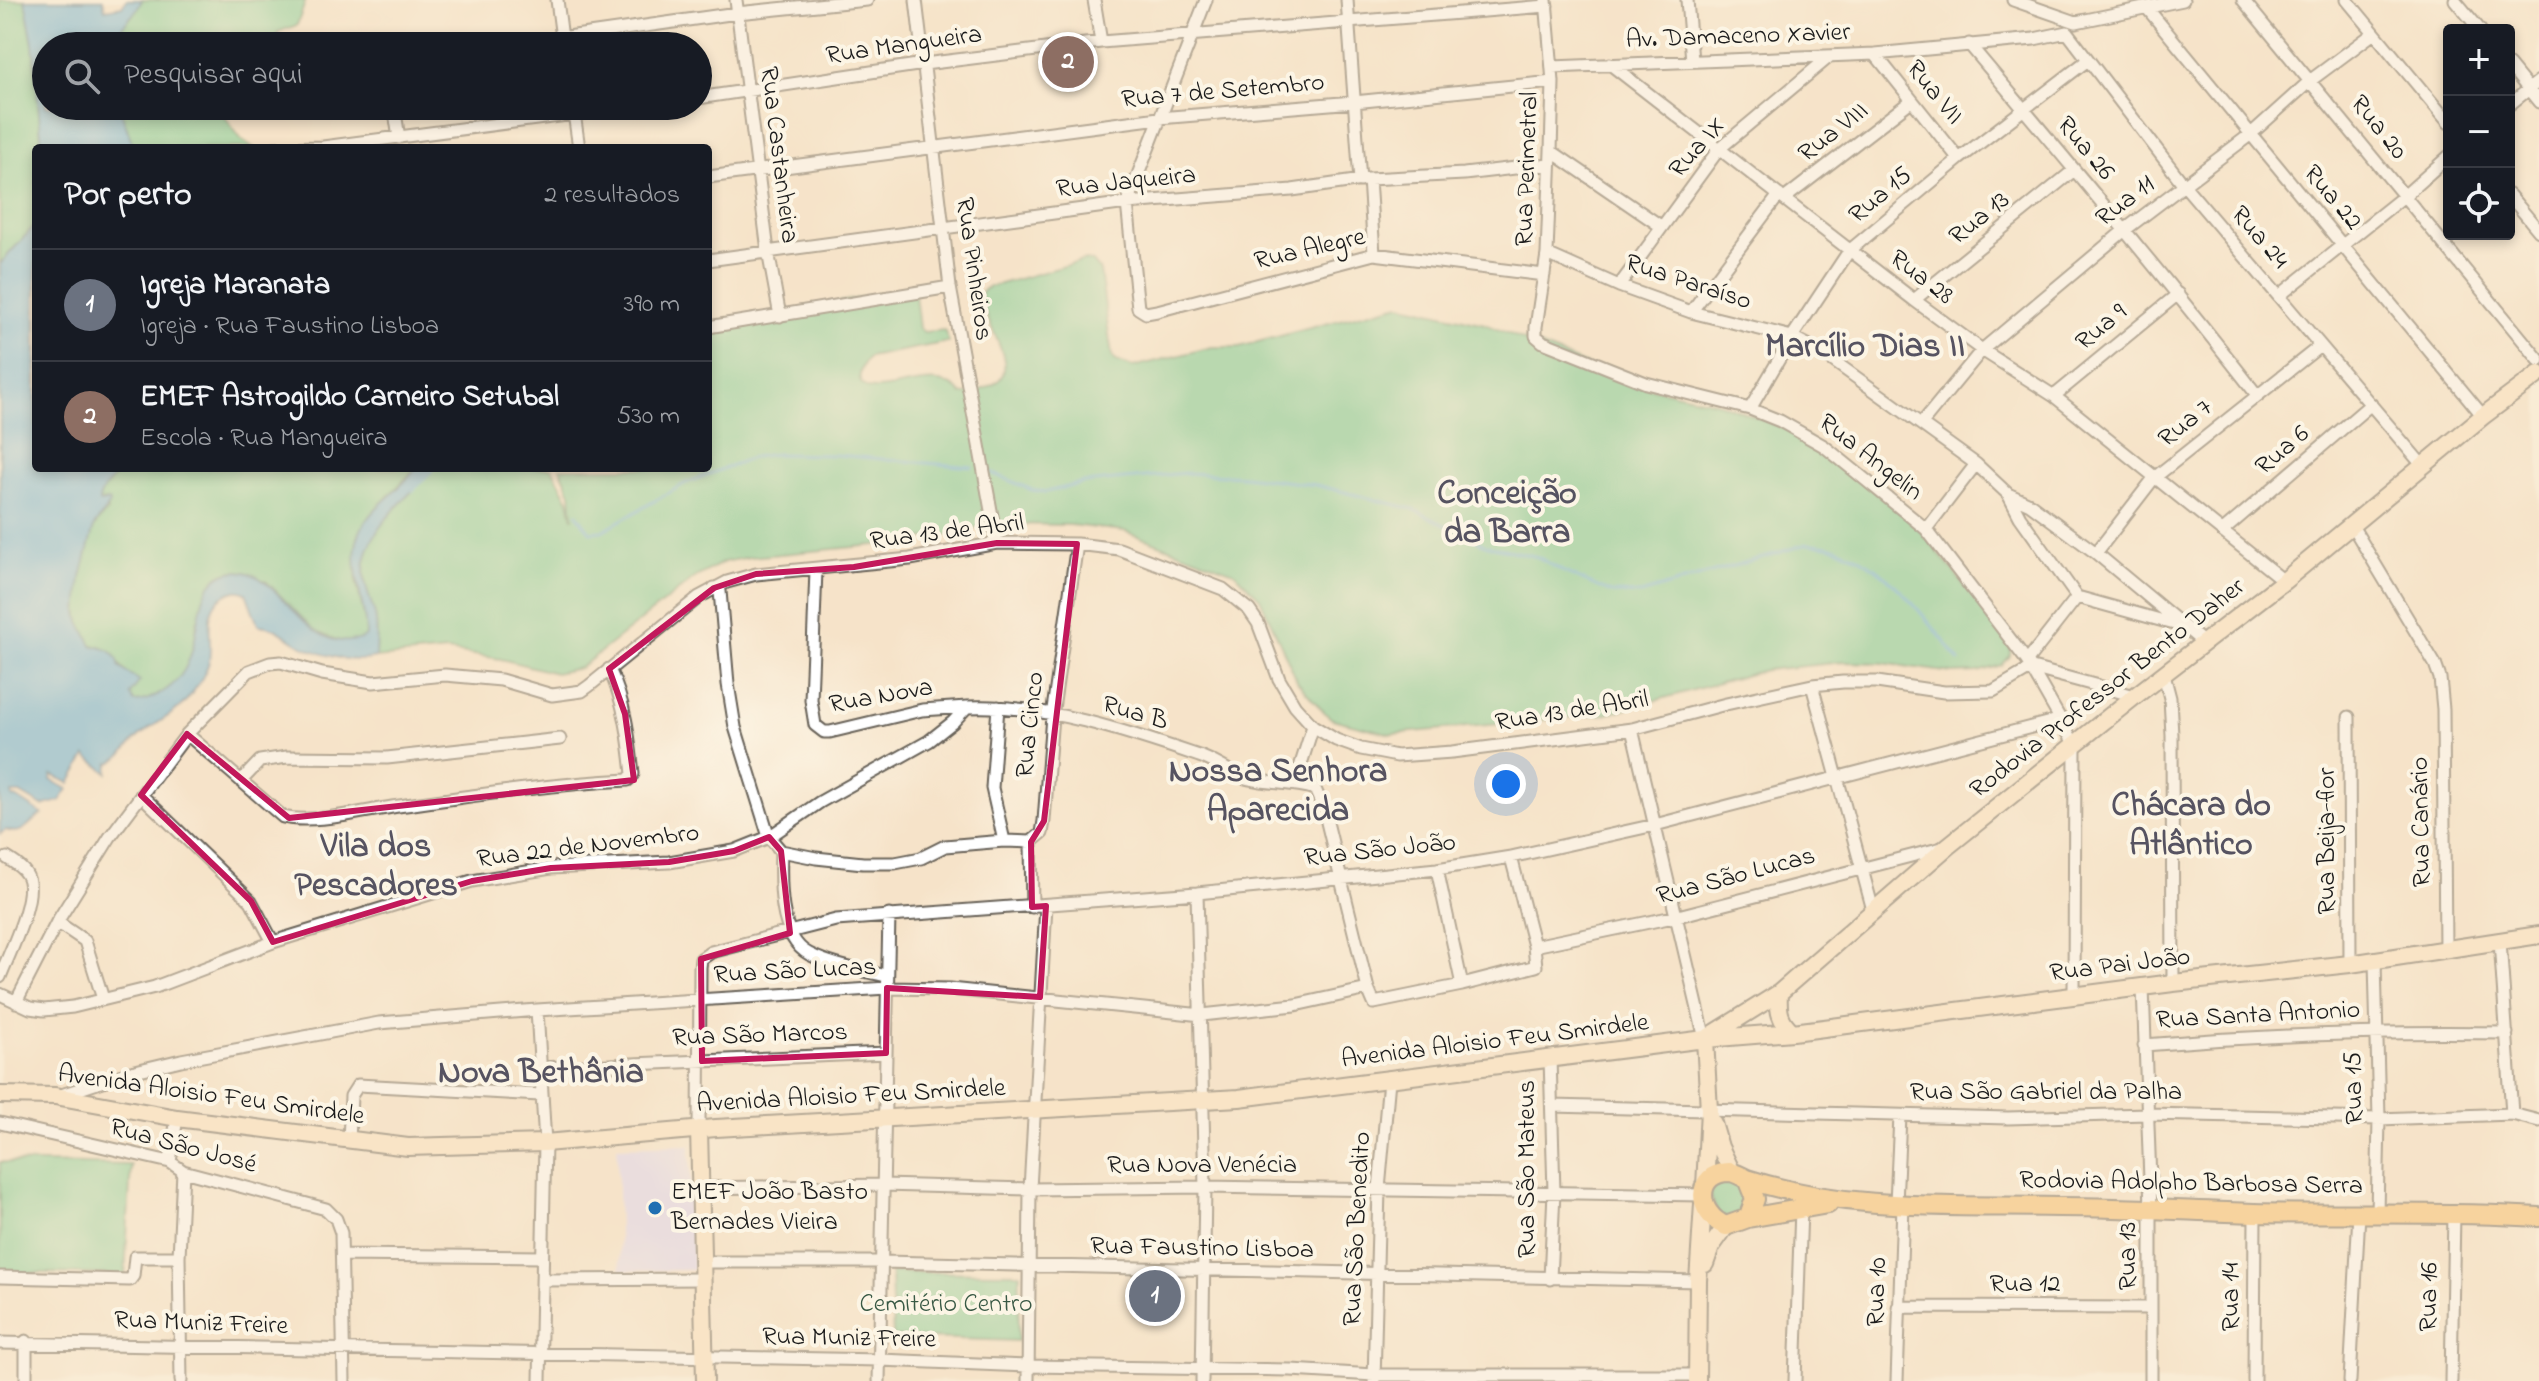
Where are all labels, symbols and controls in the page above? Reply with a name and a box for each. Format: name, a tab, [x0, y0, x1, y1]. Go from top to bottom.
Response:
street label: Av. Damaceno Xavier	[1625, 14, 1852, 60]
street label: Rua Mangueira	[823, 16, 985, 76]
map controls	[2443, 24, 2515, 240]
button: +	[2443, 24, 2515, 96]
search box	[32, 32, 712, 120]
pin: 2	[1042, 32, 1094, 92]
street label: Rua VII	[1896, 52, 1972, 134]
icon: search	[60, 54, 104, 98]
text: Pesquisar aqui	[124, 54, 303, 98]
street label: Rua 7 de Setembro	[1120, 64, 1326, 120]
street label: Rua Castanheira	[748, 65, 808, 245]
street label: Rua 20	[2340, 87, 2416, 169]
street label: Rua Perimetral	[1506, 91, 1550, 247]
street label: Rua VIII	[1791, 93, 1877, 173]
button: −	[2443, 96, 2515, 168]
street label: Rua 26	[2047, 108, 2123, 190]
street label: Rua IX	[1660, 109, 1736, 187]
street label: Rua Jaqueira	[1054, 157, 1198, 209]
street label: Rua 22	[2293, 157, 2371, 239]
street label: Rua 15	[1841, 158, 1921, 234]
street label: Rua 11	[2088, 167, 2164, 237]
button: locate	[2443, 168, 2515, 240]
text: Por perto	[64, 171, 192, 221]
text: 2 resultados	[544, 177, 680, 215]
street label: Rua 13	[1941, 183, 2019, 255]
street label: Rua Pinheiros	[944, 195, 1002, 343]
street label: Rua 24	[2221, 198, 2298, 278]
street label: Rua Alegre	[1251, 219, 1370, 281]
street label: Rua 28	[1881, 241, 1962, 315]
street label: Rua Paraíso	[1620, 245, 1756, 321]
text: Igreja Maranata	[140, 264, 330, 308]
text: 1	[86, 286, 94, 324]
text: 390 m	[624, 286, 680, 324]
street label: Rua 9	[2068, 295, 2136, 361]
text: Igreja · Rua Faustino Lisboa	[140, 308, 439, 346]
district label: Marcílio Dias II	[1765, 323, 1965, 373]
text: EMEF Astrogildo Carneiro Setubal	[140, 376, 559, 420]
street label: Rua 7	[2151, 390, 2222, 458]
text: 2	[84, 398, 96, 436]
text: 530 m	[616, 398, 680, 436]
street label: Rua Angelin	[1810, 405, 1930, 511]
street label: Rua 6	[2247, 417, 2319, 485]
text: Escola · Rua Mangueira	[140, 420, 388, 458]
district label: Conceição da Barra	[1437, 470, 1577, 559]
street label: Rua 13 de Abril	[868, 505, 1026, 561]
street label: Rodovia Professor Bento Daher	[1962, 569, 2255, 809]
street label: Rua Nova	[826, 669, 936, 725]
street label: Rua Cinco	[1007, 670, 1055, 780]
street label: Rua 13 de Abril	[1493, 681, 1651, 743]
street label: Rua B	[1097, 686, 1173, 742]
district label: Nossa Senhora Aparecida	[1169, 748, 1387, 837]
street label: Rua Canário	[2402, 757, 2442, 887]
your location	[1486, 764, 1526, 804]
street label: Rua Beija-flor	[2309, 766, 2347, 915]
district label: Chácara do Atlântico	[2111, 782, 2271, 871]
street label: Rua 22 de Novembro	[475, 815, 701, 879]
district label: Vila dos Pescadores	[294, 823, 458, 912]
street label: Rua São João	[1302, 824, 1458, 878]
street label: Rua São Lucas	[1652, 838, 1820, 916]
street label: Rua Pai João	[2048, 939, 2192, 993]
street label: Rua São Lucas	[713, 949, 877, 995]
street label: Rua Santa Antonio	[2155, 992, 2361, 1040]
street label: Avenida Aloisio Feu Smirdele	[1339, 1004, 1651, 1080]
street label: Rua São Marcos	[672, 1014, 848, 1058]
district label: Nova Bethânia	[438, 1049, 644, 1099]
street label: Rua 15	[2335, 1051, 2375, 1125]
street label: Avenida Aloisio Feu Smirdele	[55, 1056, 367, 1136]
street label: Avenida Aloisio Feu Smirdele	[696, 1070, 1007, 1124]
street label: Rua São Gabriel da Palha	[1910, 1074, 2182, 1112]
street label: Rua São Mateus	[1509, 1080, 1547, 1258]
street label: Rua São José	[105, 1109, 261, 1185]
street label: Rua São Benedito	[1334, 1131, 1382, 1327]
street label: Rua Nova Venécia	[1107, 1147, 1297, 1185]
street label: Rodovia Adolpho Barbosa Serra	[2019, 1162, 2363, 1206]
place label: EMEF João Basto Bernades Vieira	[670, 1174, 868, 1242]
marker: EMEF João Basto Bernades Vieira	[646, 1199, 664, 1217]
street label: Rua 13	[2110, 1222, 2148, 1290]
street label: Rua Faustino Lisboa	[1090, 1228, 1314, 1270]
street label: Rua 10	[1858, 1257, 1898, 1327]
street label: Rua 14	[2213, 1262, 2251, 1331]
street label: Rua 16	[2410, 1262, 2450, 1332]
pin: 1	[1129, 1266, 1181, 1326]
street label: Rua 12	[1990, 1266, 2061, 1304]
park label: Cemitério Centro	[860, 1286, 1032, 1324]
street label: Rua Muniz Freire	[113, 1302, 289, 1346]
street label: Rua Muniz Freire	[762, 1318, 937, 1360]

